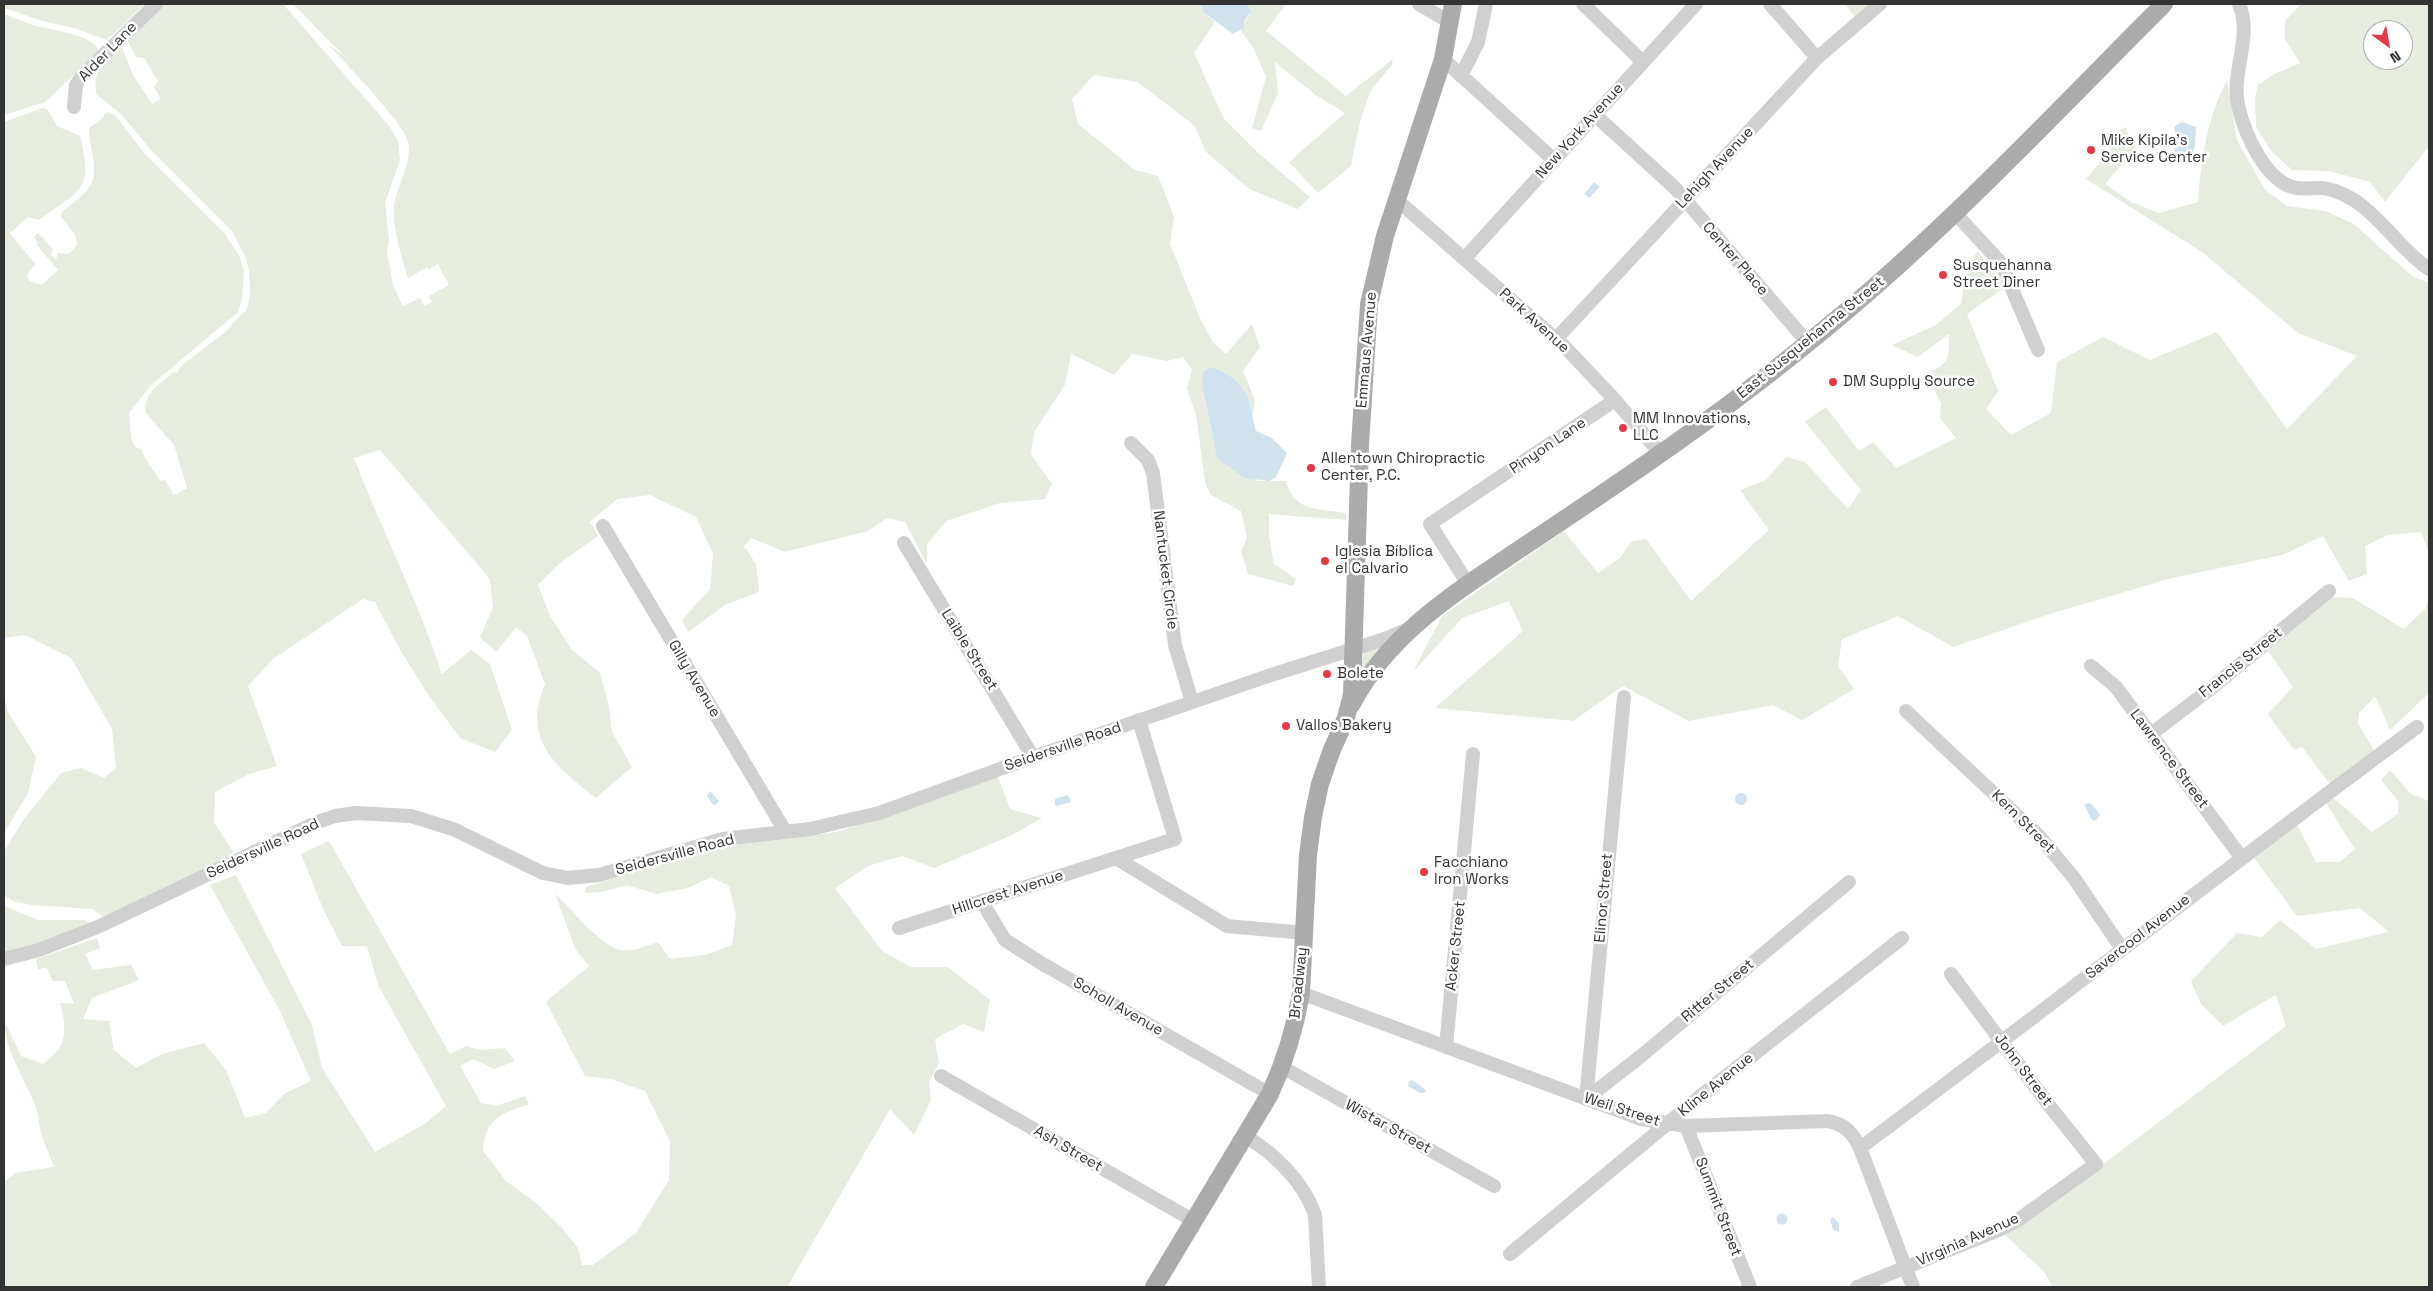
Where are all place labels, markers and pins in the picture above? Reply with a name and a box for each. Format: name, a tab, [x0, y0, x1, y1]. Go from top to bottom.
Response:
place label: Mike Kipila's Service Center	[2101, 132, 2207, 167]
marker: Mike Kipila's Service Center	[2085, 144, 2097, 156]
place label: Susquehanna Street Diner	[1953, 257, 2052, 292]
marker: Susquehanna Street Diner	[1937, 269, 1949, 281]
place label: DM Supply Source	[1843, 373, 1975, 391]
marker: DM Supply Source	[1827, 376, 1839, 388]
place label: MM Innovations, LLC	[1633, 410, 1751, 445]
marker: MM Innovations, LLC	[1617, 422, 1629, 434]
place label: Allentown Chiropractic Center, P.C.	[1321, 450, 1485, 485]
marker: Allentown Chiropractic Center, P.C.	[1305, 462, 1317, 474]
place label: Iglesia Bíblica el Calvario	[1335, 543, 1433, 578]
marker: Iglesia Bíblica el Calvario	[1319, 555, 1331, 567]
place label: Bolete	[1337, 665, 1384, 683]
marker: Bolete	[1321, 668, 1333, 680]
place label: Vallos Bakery	[1296, 717, 1392, 735]
marker: Vallos Bakery	[1280, 720, 1292, 732]
place label: Facchiano Iron Works	[1434, 854, 1509, 889]
marker: Facchiano Iron Works	[1418, 866, 1430, 878]

